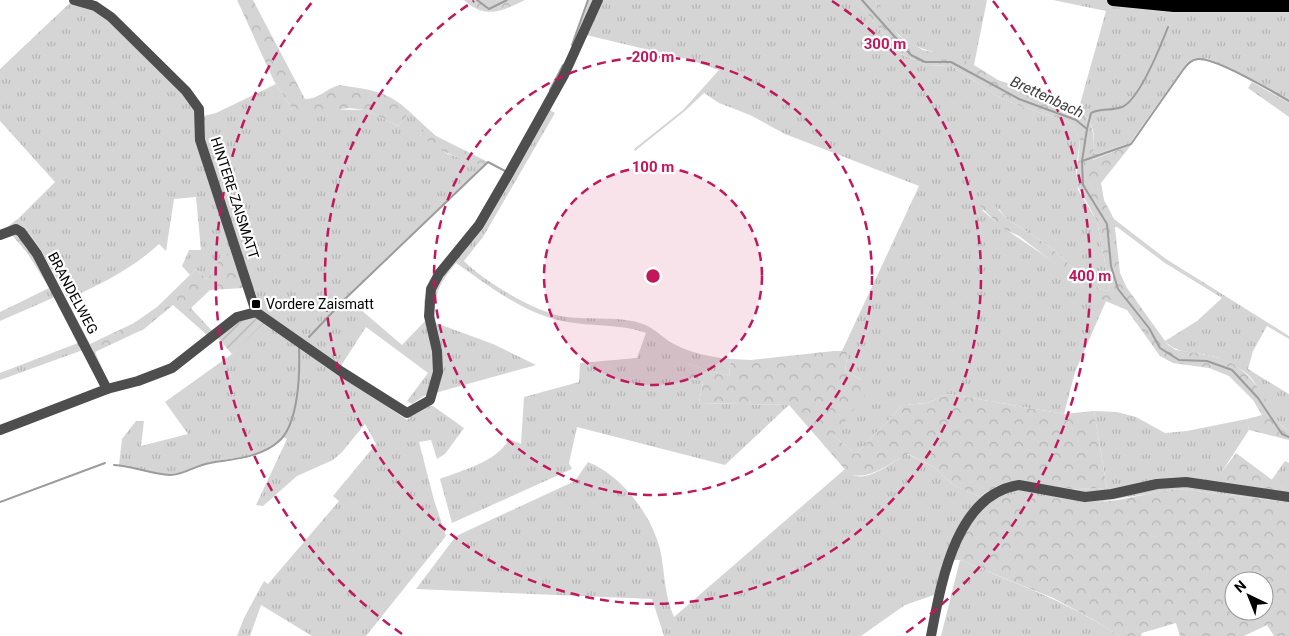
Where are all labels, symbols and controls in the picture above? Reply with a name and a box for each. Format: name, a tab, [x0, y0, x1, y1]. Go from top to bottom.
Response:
text: 300 m	[864, 35, 906, 53]
text: 200 m	[632, 48, 674, 66]
water label: Brettenbach	[1008, 72, 1086, 122]
street label: HINTERE ZAISMATT	[208, 135, 262, 262]
text: 100 m	[632, 158, 674, 176]
street label: BRANDELWEG	[45, 249, 101, 337]
centre of rings	[644, 267, 662, 285]
text: 400 m	[1069, 267, 1111, 285]
place label: Vordere Zaismatt	[266, 296, 374, 312]
marker: Vordere Zaismatt	[250, 298, 262, 310]
north arrow	[1224, 571, 1274, 621]
text: N	[1231, 577, 1249, 596]

